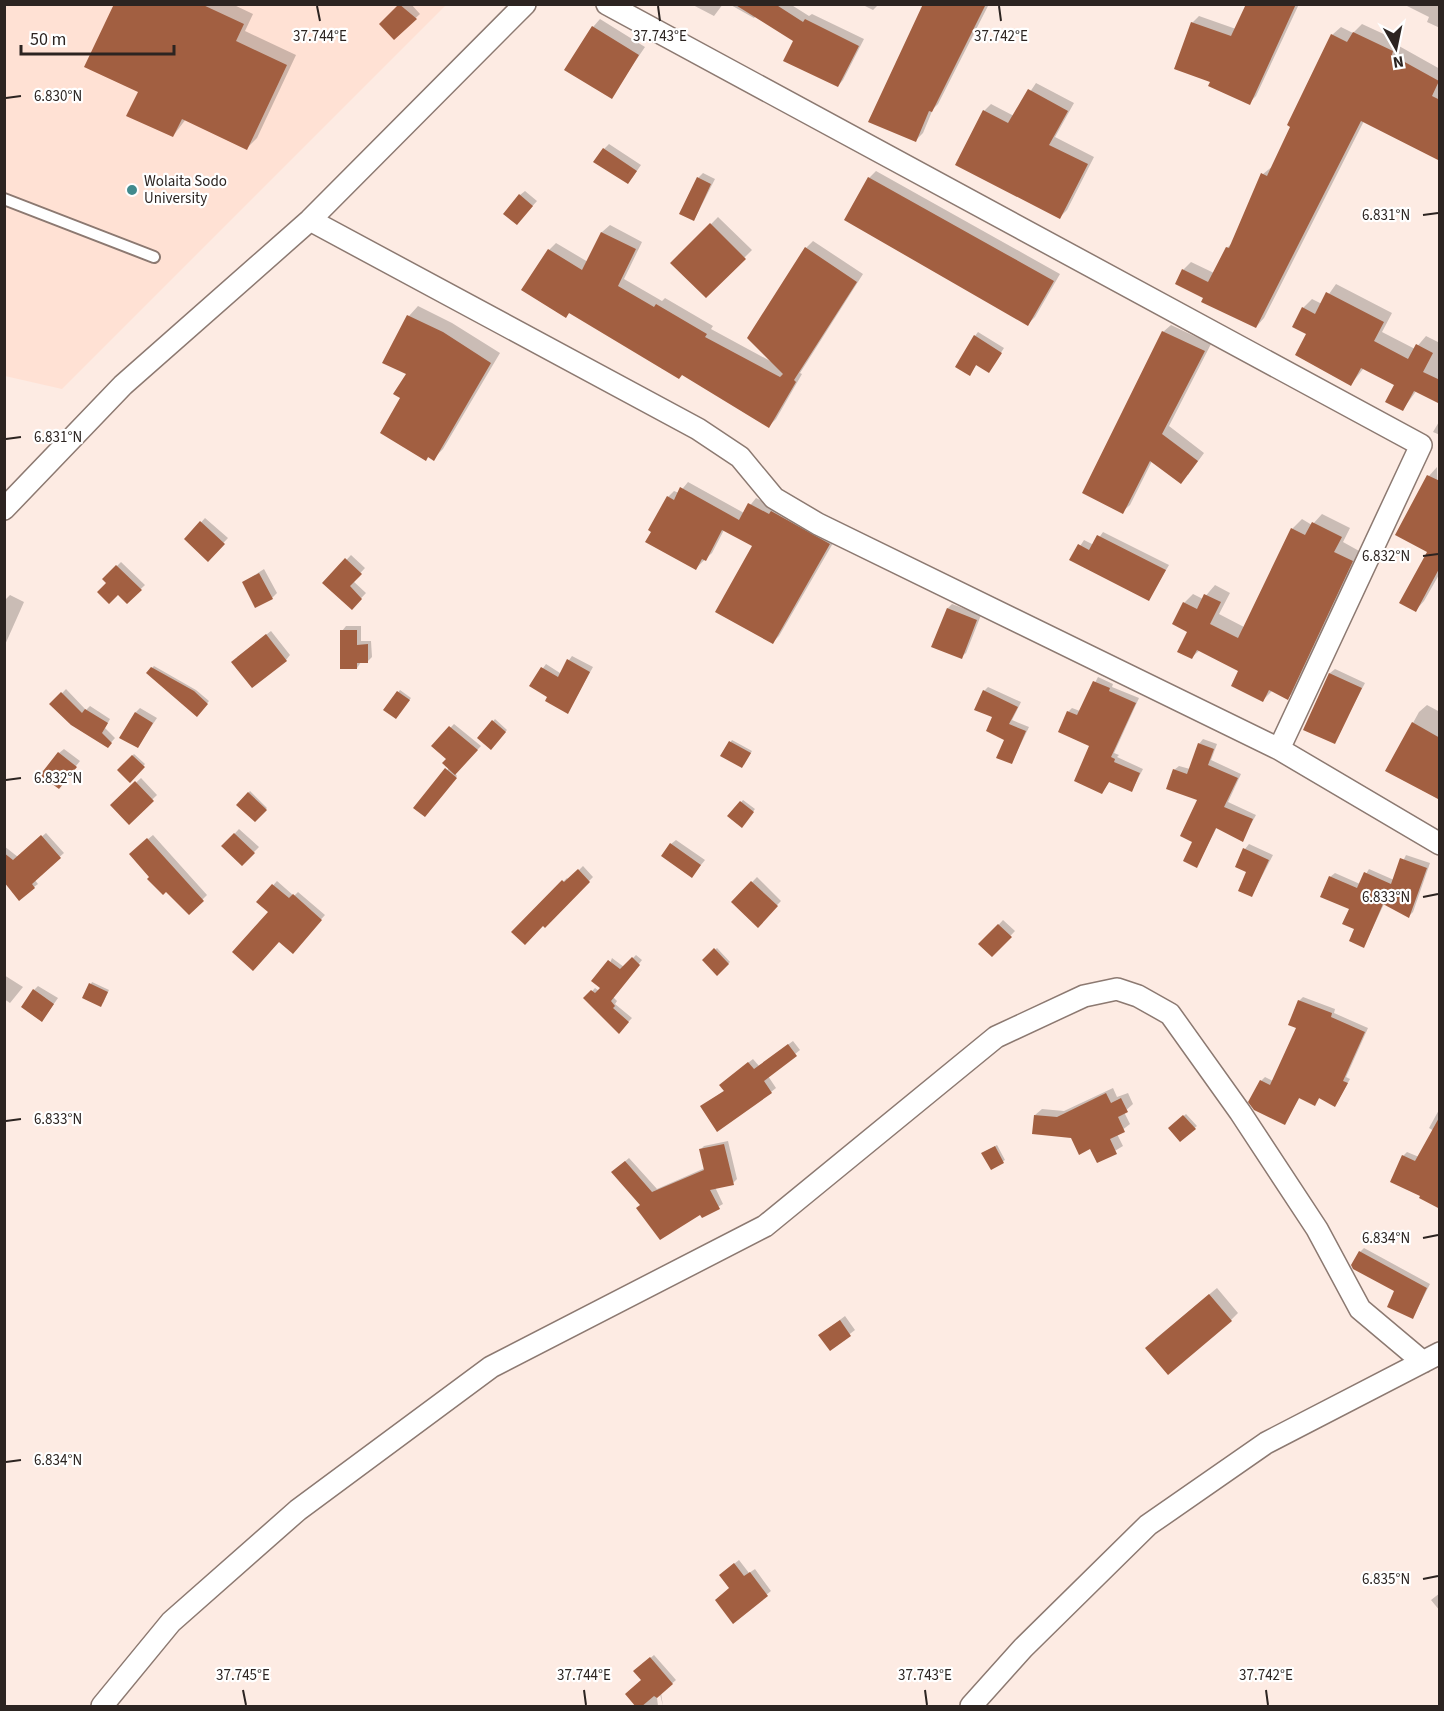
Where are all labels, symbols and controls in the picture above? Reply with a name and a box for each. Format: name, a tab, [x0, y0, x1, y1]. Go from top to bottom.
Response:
scale bar	[21, 18, 174, 56]
north arrow	[1366, 18, 1426, 78]
text: 37.744°E	[293, 26, 347, 47]
text: 37.743°E	[633, 26, 687, 47]
text: 37.742°E	[974, 26, 1028, 47]
text: 50 m	[30, 27, 66, 52]
text: N	[1391, 50, 1405, 74]
text: 6.830°N	[34, 86, 82, 107]
place label: Wolaita Sodo University	[144, 171, 227, 209]
marker: Wolaita Sodo University	[125, 183, 139, 197]
text: 6.831°N	[1362, 205, 1410, 226]
text: 6.831°N	[34, 427, 82, 448]
text: 6.832°N	[1362, 546, 1410, 567]
text: 6.832°N	[34, 768, 82, 789]
text: 6.833°N	[1362, 887, 1410, 908]
text: 6.833°N	[34, 1109, 82, 1130]
text: 6.834°N	[1362, 1228, 1410, 1249]
text: 6.834°N	[34, 1450, 82, 1471]
text: 6.835°N	[1362, 1569, 1410, 1590]
text: 37.745°E	[216, 1665, 270, 1686]
text: 37.744°E	[557, 1665, 611, 1686]
text: 37.743°E	[898, 1665, 952, 1686]
text: 37.742°E	[1239, 1665, 1293, 1686]

